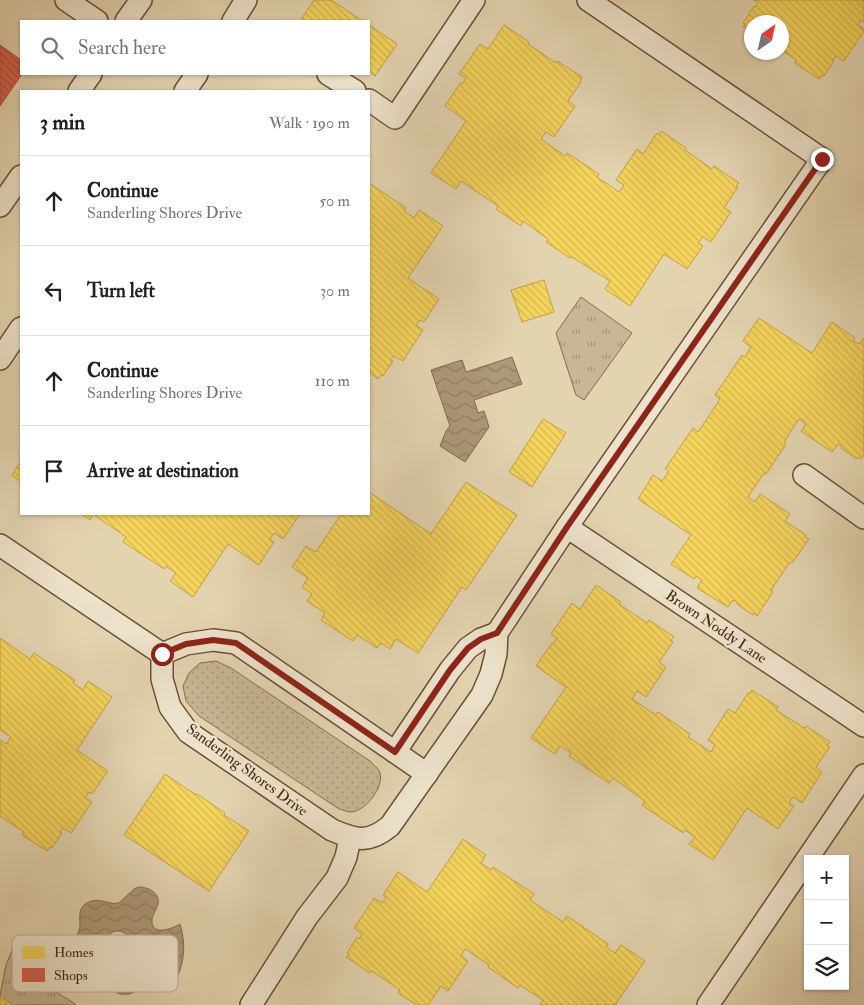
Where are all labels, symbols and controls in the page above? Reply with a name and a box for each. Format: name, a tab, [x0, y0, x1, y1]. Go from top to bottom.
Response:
north arrow	[744, 15, 789, 60]
search box	[20, 20, 370, 75]
icon: search	[38, 34, 66, 62]
text: Search here	[78, 36, 166, 60]
text: 3 min	[40, 109, 85, 136]
text: Walk · 190 m	[269, 113, 350, 133]
route end	[811, 148, 834, 171]
text: Continue	[87, 179, 158, 203]
icon: ahead	[40, 187, 68, 215]
text: 50 m	[319, 191, 350, 211]
text: Sanderling Shores Drive	[87, 203, 242, 223]
icon: left	[40, 277, 68, 305]
text: Turn left	[87, 279, 155, 303]
text: 30 m	[320, 281, 350, 301]
text: Continue	[87, 359, 158, 383]
icon: ahead	[40, 367, 68, 395]
text: 110 m	[315, 371, 350, 391]
text: Sanderling Shores Drive	[87, 383, 242, 403]
icon: arrive	[40, 457, 68, 485]
text: Arrive at destination	[87, 459, 239, 483]
street label: Brown Noddy Lane	[662, 586, 770, 668]
route start	[151, 643, 174, 666]
street label: Sanderling Shores Drive	[183, 720, 311, 820]
map controls	[804, 855, 849, 990]
button: +	[804, 855, 849, 900]
button: −	[804, 900, 849, 945]
legend	[12, 935, 178, 992]
text: Homes	[54, 944, 94, 961]
button: layers	[804, 945, 849, 990]
text: Shops	[54, 967, 88, 985]

